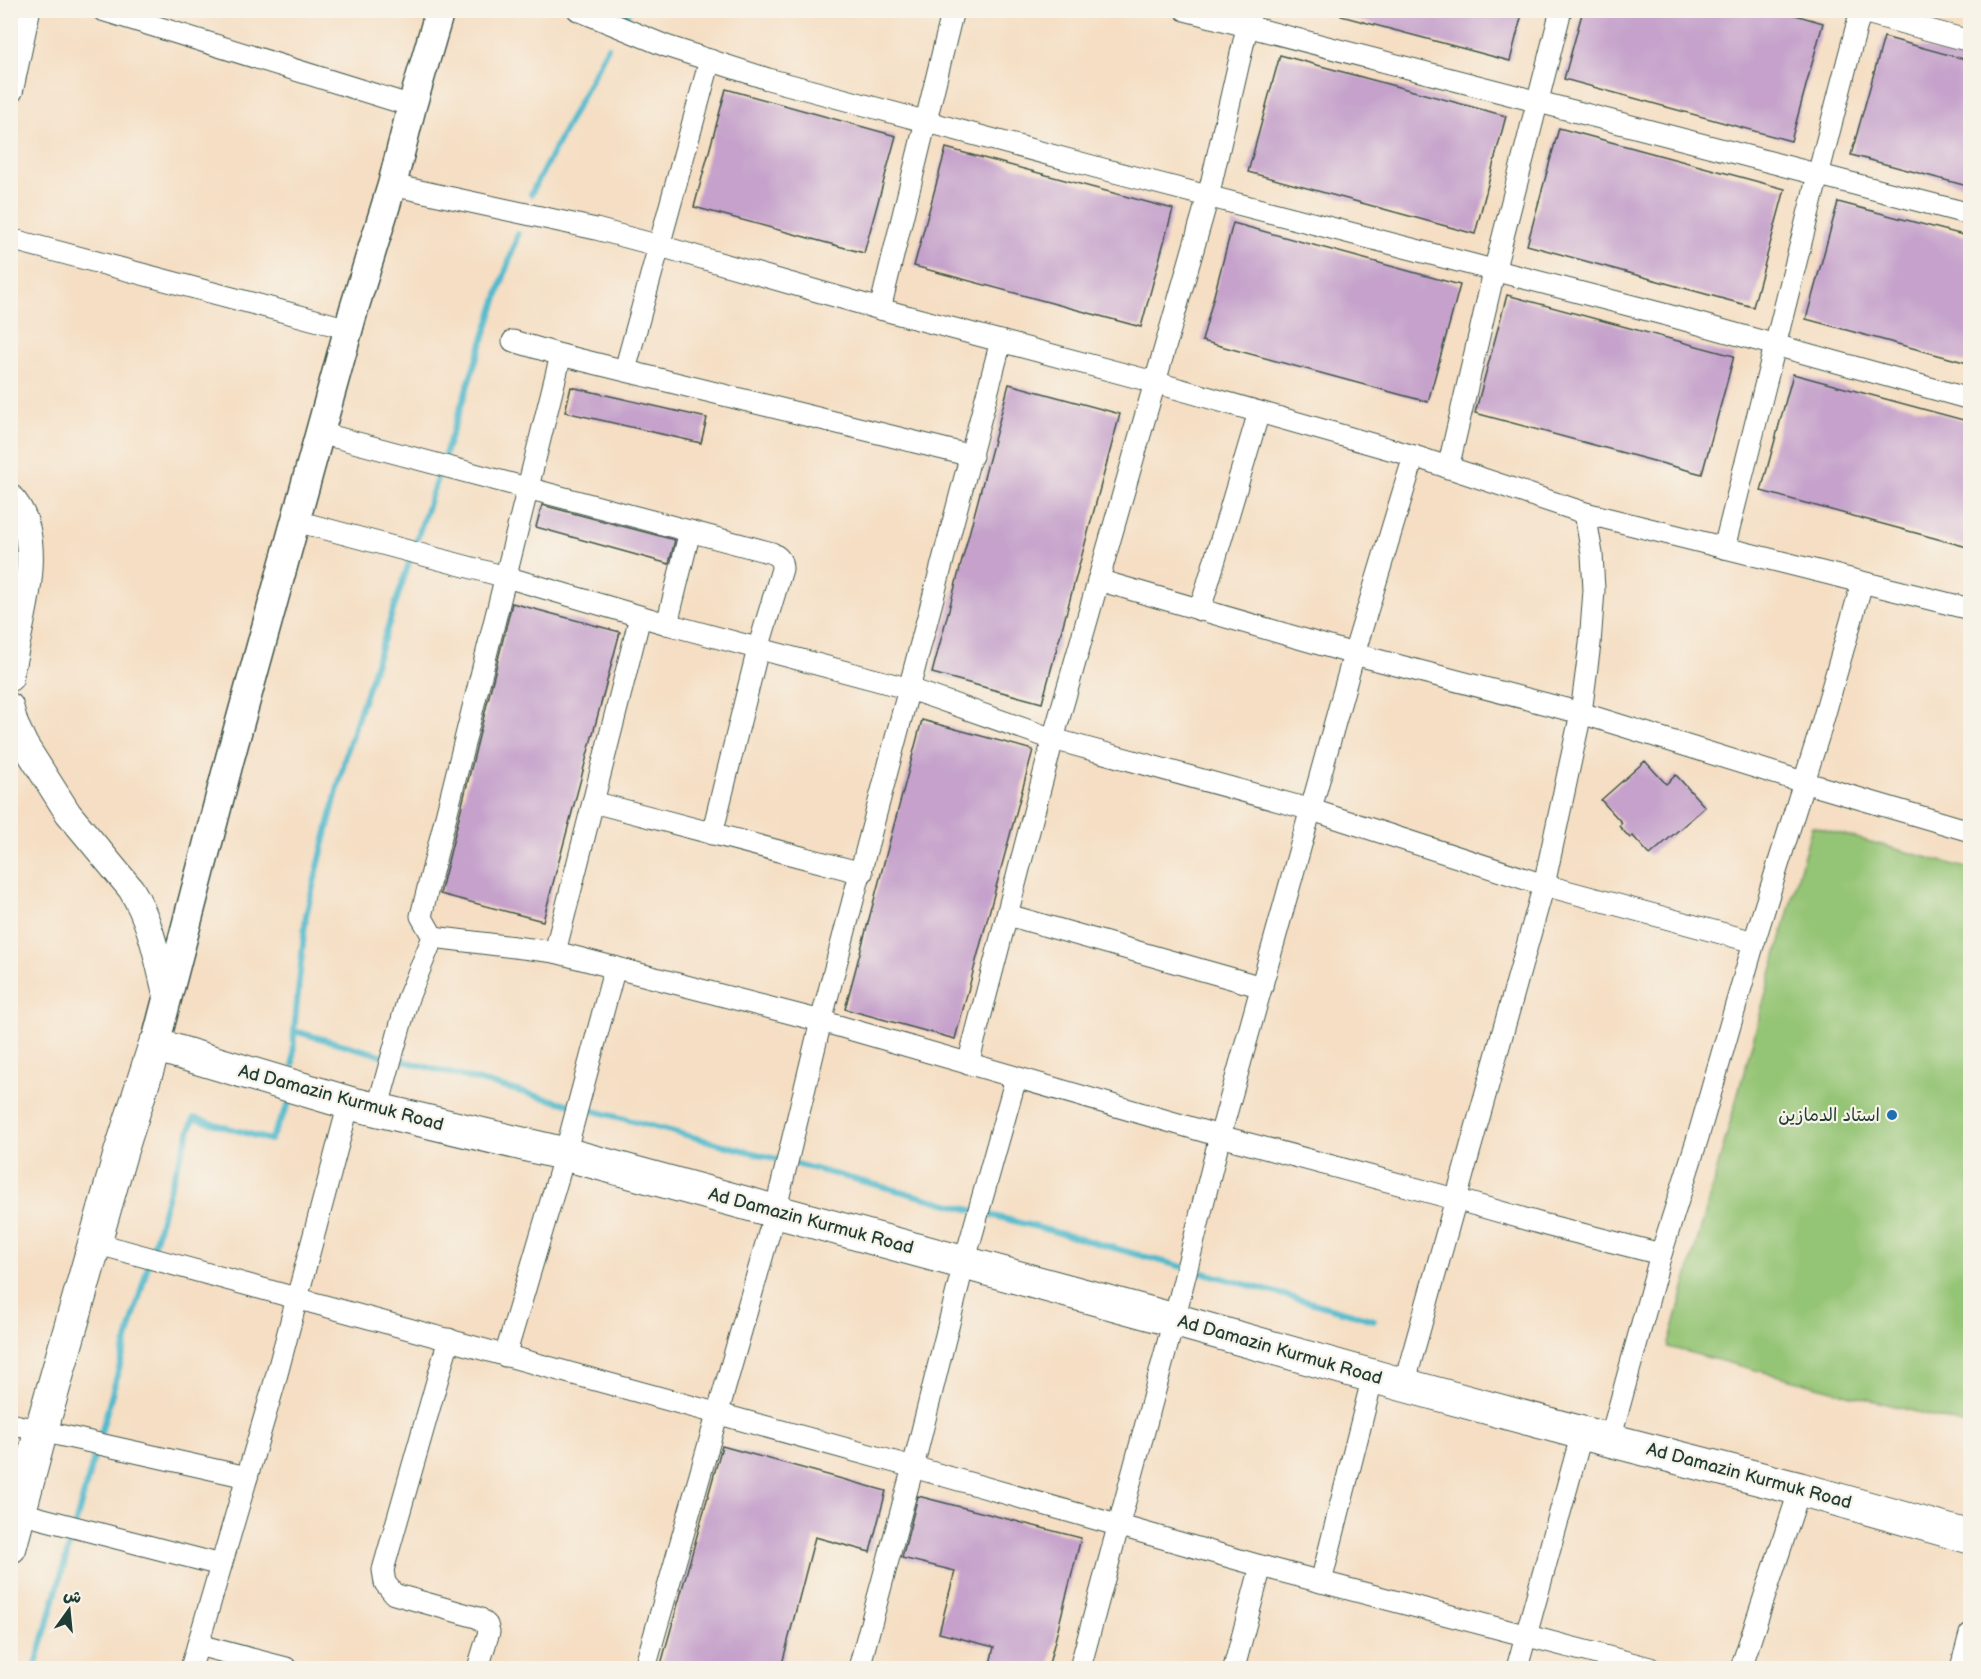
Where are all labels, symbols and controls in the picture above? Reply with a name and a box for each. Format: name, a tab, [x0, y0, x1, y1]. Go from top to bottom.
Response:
street label: Ad Damazin Kurmuk Road	[236, 1060, 446, 1136]
place label: استاد الدمازين	[1778, 1105, 1880, 1126]
marker: استاد الدمازين	[1885, 1108, 1899, 1122]
street label: Ad Damazin Kurmuk Road	[706, 1183, 916, 1259]
street label: Ad Damazin Kurmuk Road	[1175, 1311, 1385, 1389]
street label: Ad Damazin Kurmuk Road	[1644, 1438, 1854, 1514]
north arrow	[39, 1580, 99, 1640]
text: ش	[62, 1586, 83, 1608]

